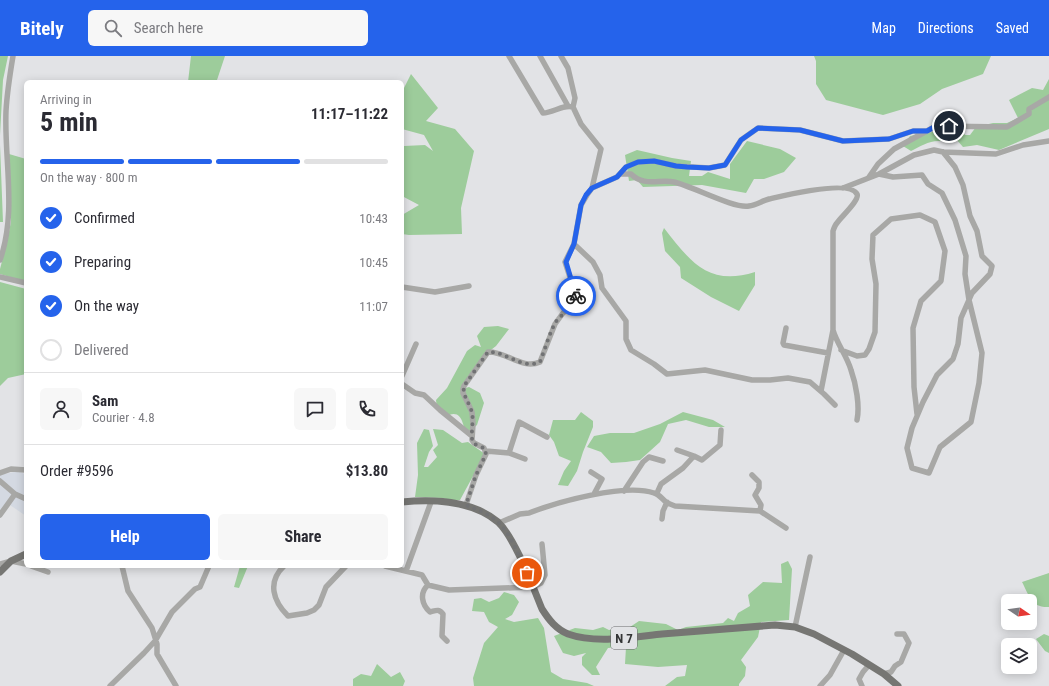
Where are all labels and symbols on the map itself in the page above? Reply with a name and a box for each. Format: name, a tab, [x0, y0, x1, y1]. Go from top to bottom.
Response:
pin	[932, 109, 966, 143]
courier	[556, 276, 596, 316]
pin	[510, 556, 544, 590]
north arrow	[1001, 594, 1037, 630]
road number: N 7	[611, 627, 637, 649]

